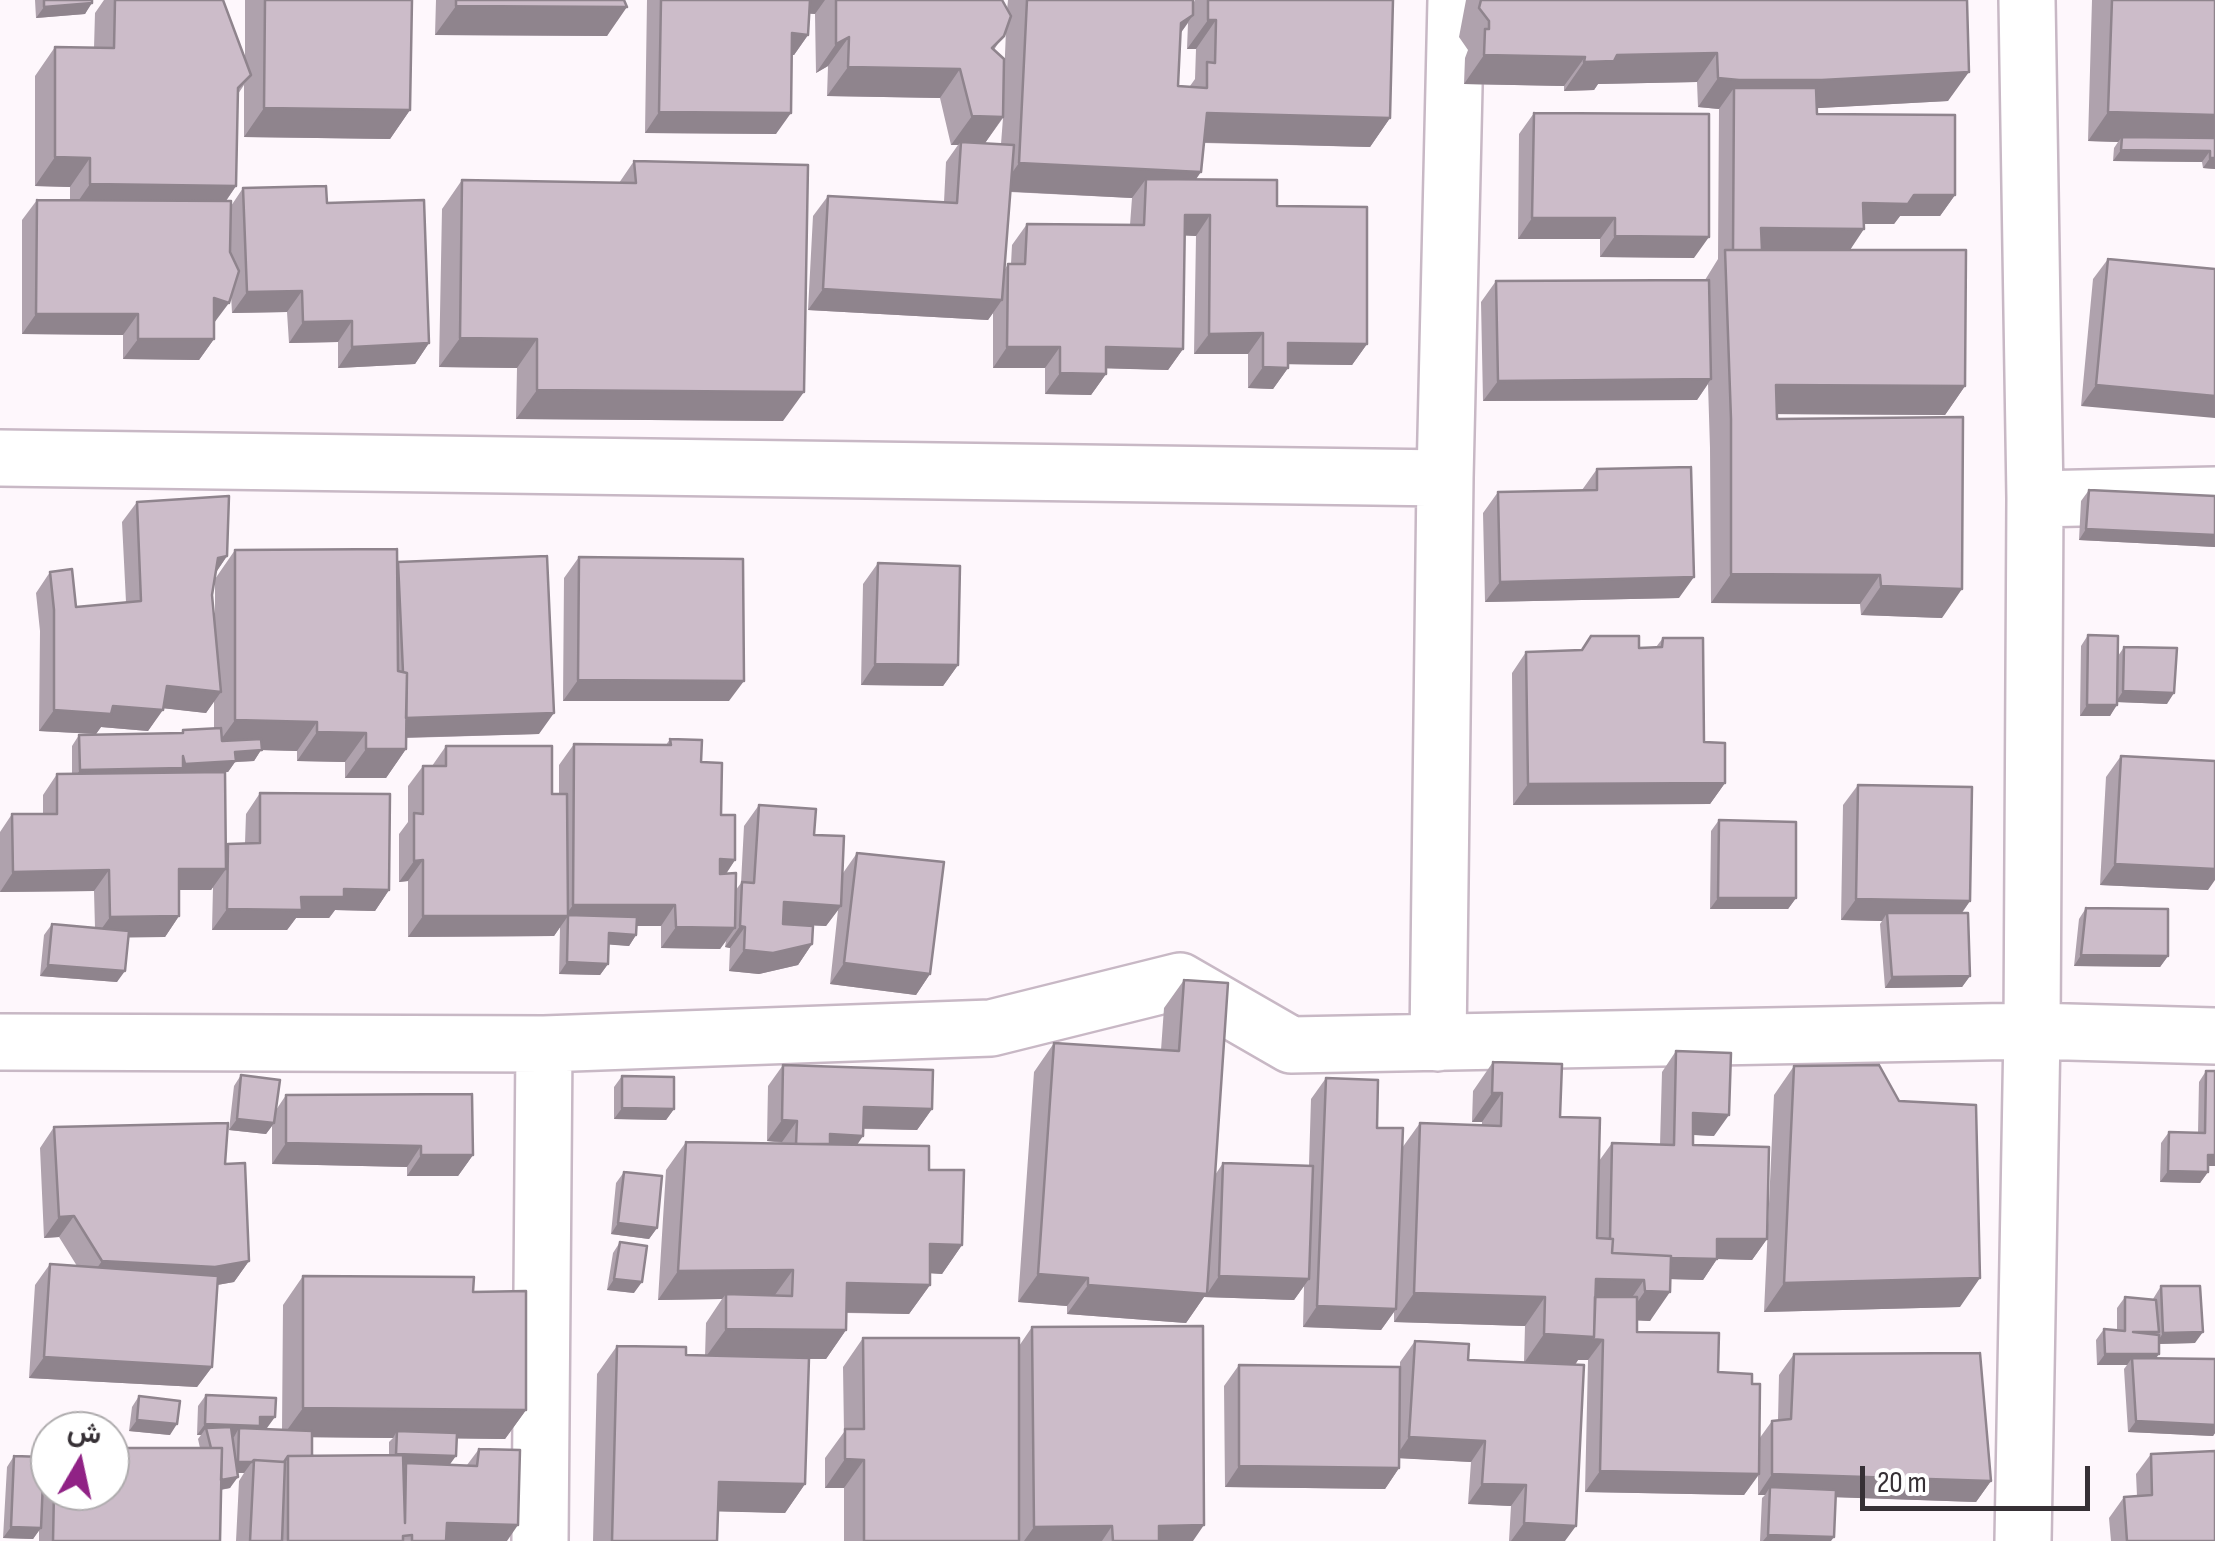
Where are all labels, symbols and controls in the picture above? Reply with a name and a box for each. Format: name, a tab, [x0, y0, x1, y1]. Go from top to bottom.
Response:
north arrow	[30, 1411, 130, 1511]
text: ش	[65, 1414, 104, 1452]
scale bar	[1865, 1446, 2095, 1508]
text: 20 m	[1877, 1465, 1927, 1501]

